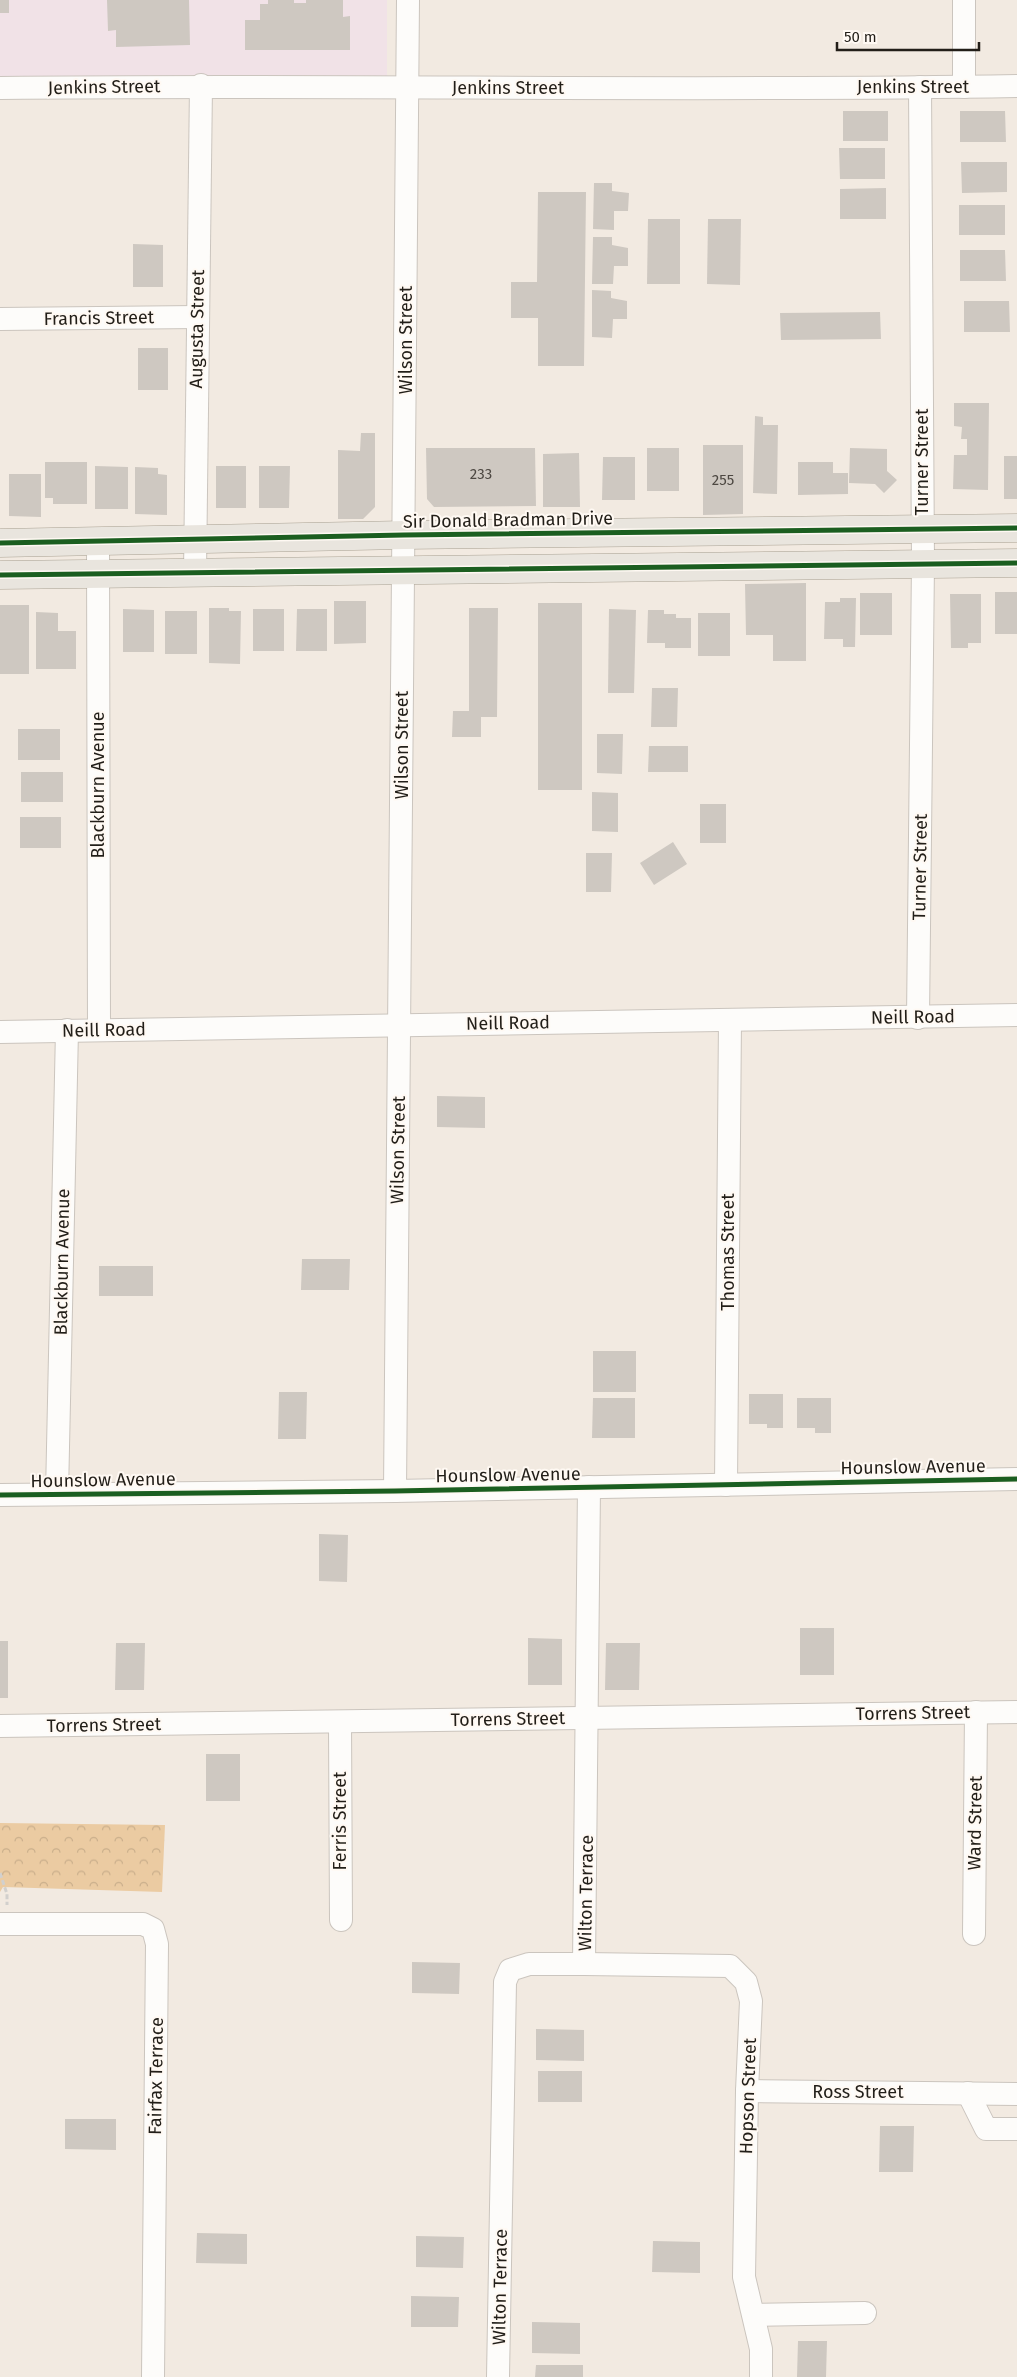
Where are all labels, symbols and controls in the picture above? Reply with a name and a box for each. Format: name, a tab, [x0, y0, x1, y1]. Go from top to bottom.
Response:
scale bar	[837, 20, 980, 52]
text: 50 m	[844, 28, 877, 46]
street label: Jenkins Street	[47, 75, 161, 99]
street label: Jenkins Street	[857, 76, 970, 98]
street label: Jenkins Street	[452, 77, 565, 99]
street label: Augusta Street	[185, 269, 209, 388]
street label: Wilson Street	[395, 285, 417, 394]
street label: Francis Street	[44, 306, 155, 330]
street label: Turner Street	[911, 408, 933, 515]
house number: 233	[470, 465, 492, 483]
house number: 255	[712, 471, 734, 489]
street label: Sir Donald Bradman Drive	[403, 507, 613, 533]
street label: Wilson Street	[391, 690, 413, 799]
street label: Blackburn Avenue	[87, 712, 109, 858]
street label: Turner Street	[908, 813, 932, 921]
street label: Neill Road	[871, 1005, 955, 1029]
street label: Neill Road	[466, 1011, 550, 1035]
street label: Neill Road	[62, 1018, 146, 1042]
street label: Wilson Street	[386, 1095, 410, 1204]
street label: Blackburn Avenue	[50, 1188, 74, 1336]
street label: Thomas Street	[717, 1193, 739, 1311]
street label: Hounslow Avenue	[840, 1455, 986, 1479]
street label: Hounslow Avenue	[435, 1463, 581, 1487]
street label: Hounslow Avenue	[30, 1468, 176, 1492]
street label: Torrens Street	[856, 1701, 971, 1725]
street label: Torrens Street	[451, 1707, 566, 1731]
street label: Torrens Street	[47, 1713, 162, 1737]
street label: Ferris Street	[329, 1771, 351, 1871]
street label: Ward Street	[963, 1775, 987, 1871]
street label: Wilton Terrace	[574, 1835, 598, 1951]
street label: Fairfax Terrace	[144, 2017, 168, 2135]
street label: Hopson Street	[735, 2037, 761, 2155]
street label: Ross Street	[812, 2081, 904, 2103]
street label: Wilton Terrace	[488, 2229, 512, 2345]

